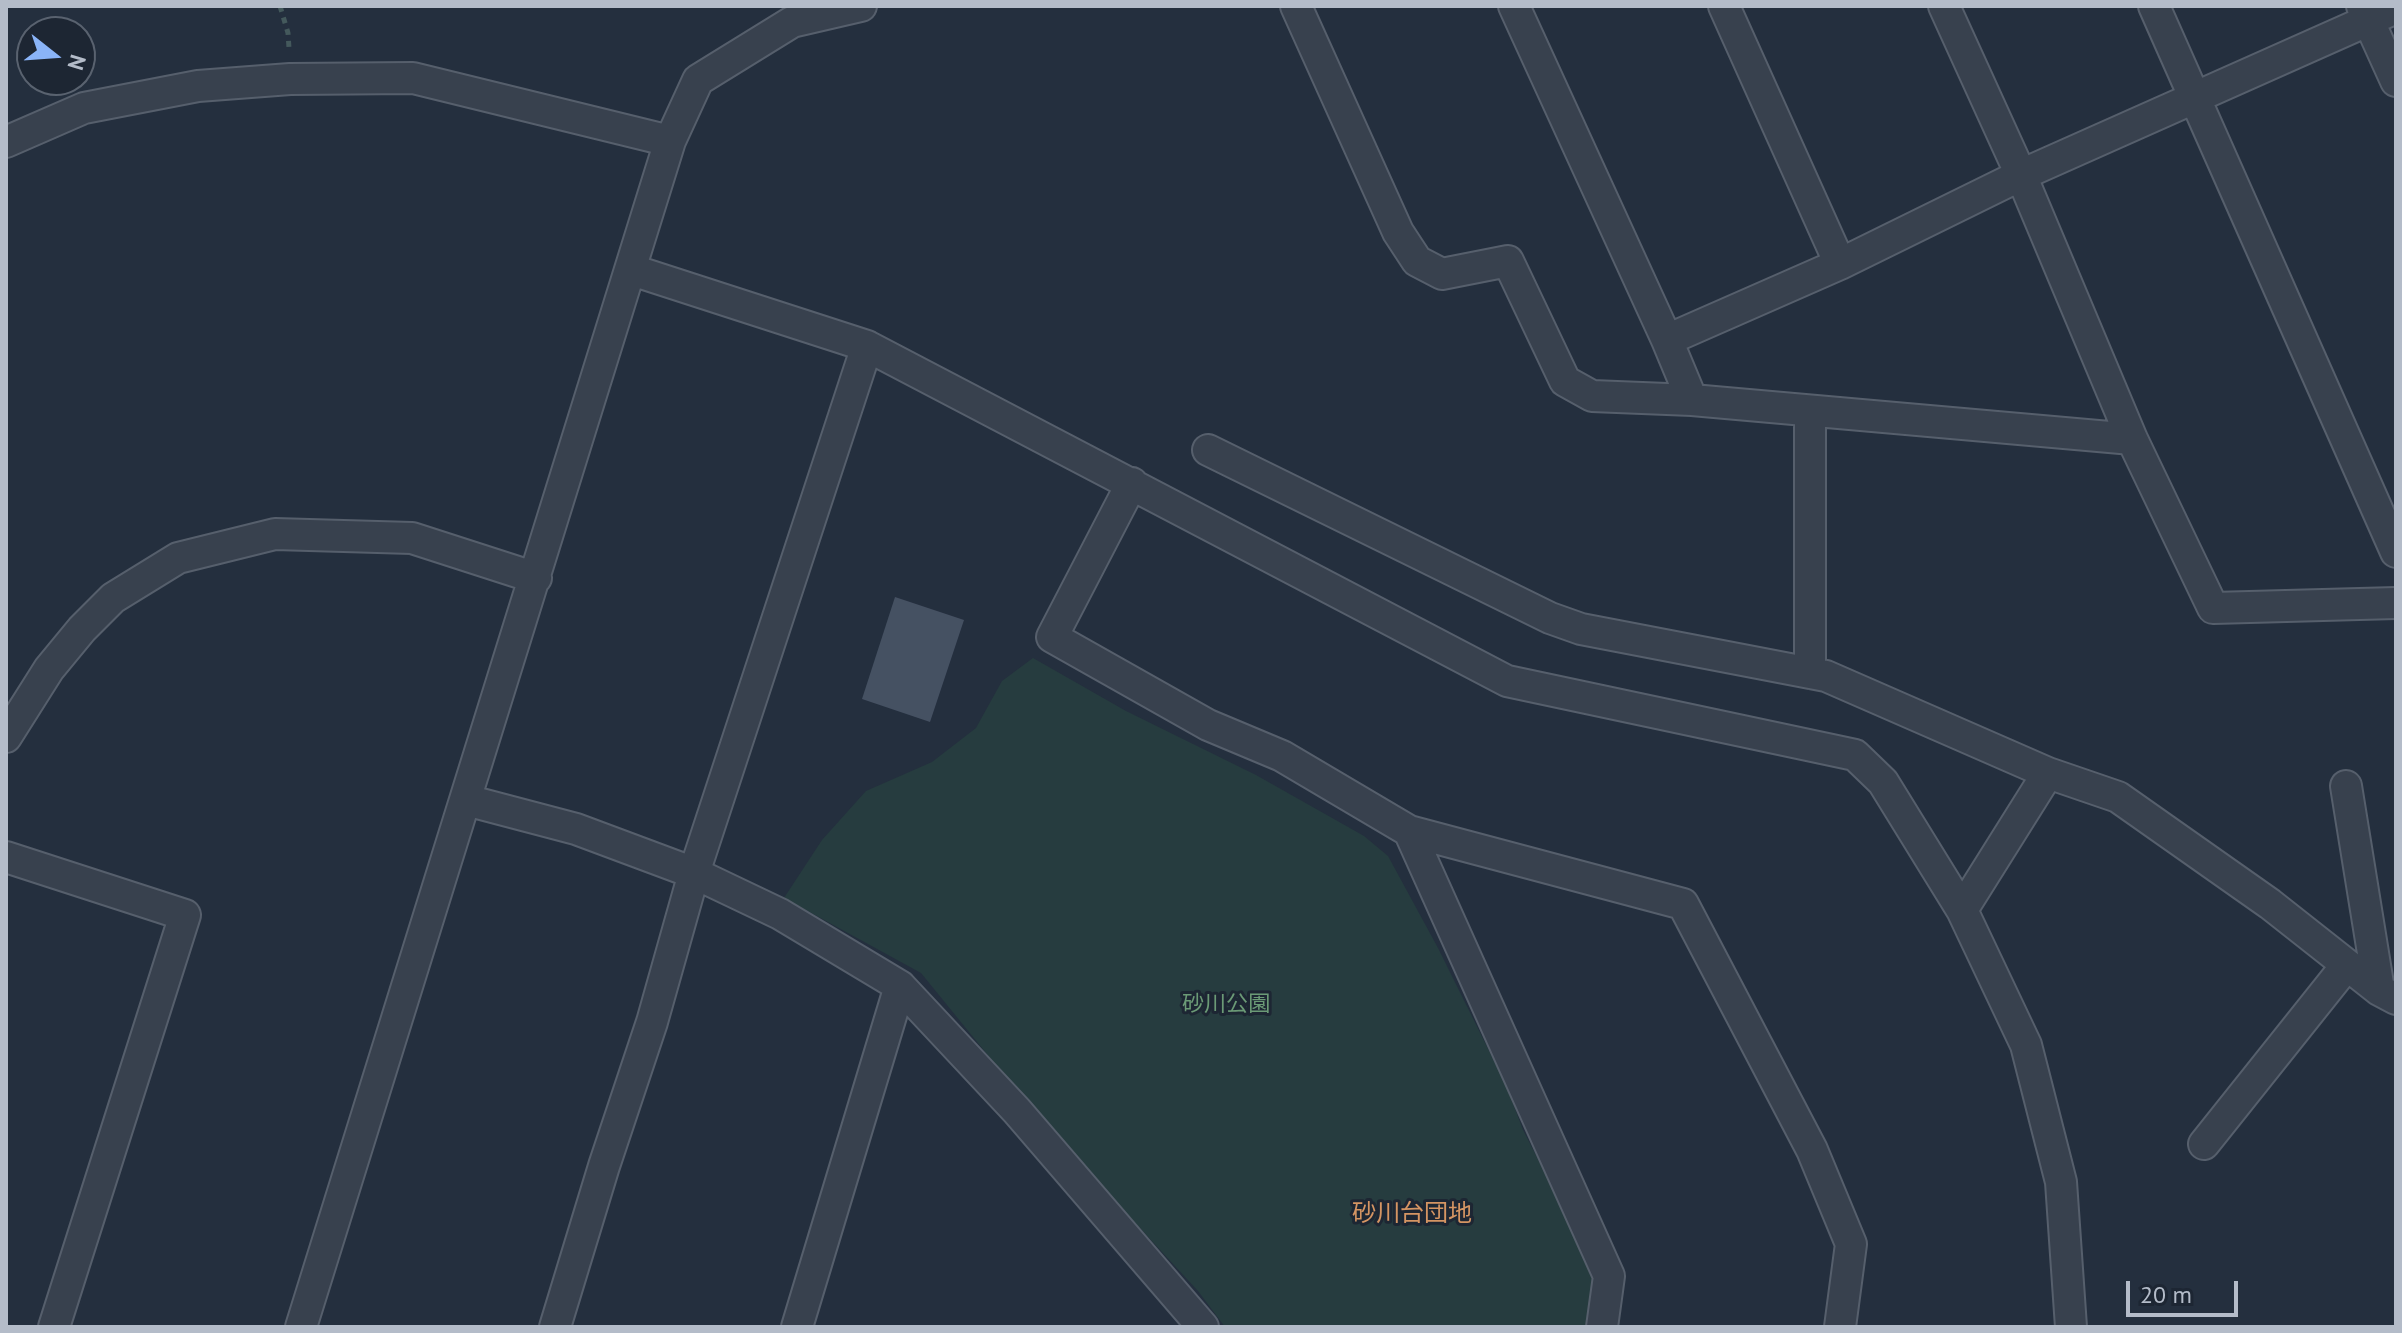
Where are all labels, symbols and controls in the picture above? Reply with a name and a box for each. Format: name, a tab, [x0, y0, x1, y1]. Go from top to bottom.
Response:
north arrow	[16, 16, 96, 96]
text: N	[62, 51, 93, 73]
park label: 砂川公園	[1182, 992, 1270, 1018]
district label: 砂川台団地	[1352, 1200, 1472, 1228]
scale bar	[2130, 1265, 2242, 1315]
text: 20 m	[2140, 1279, 2192, 1310]

